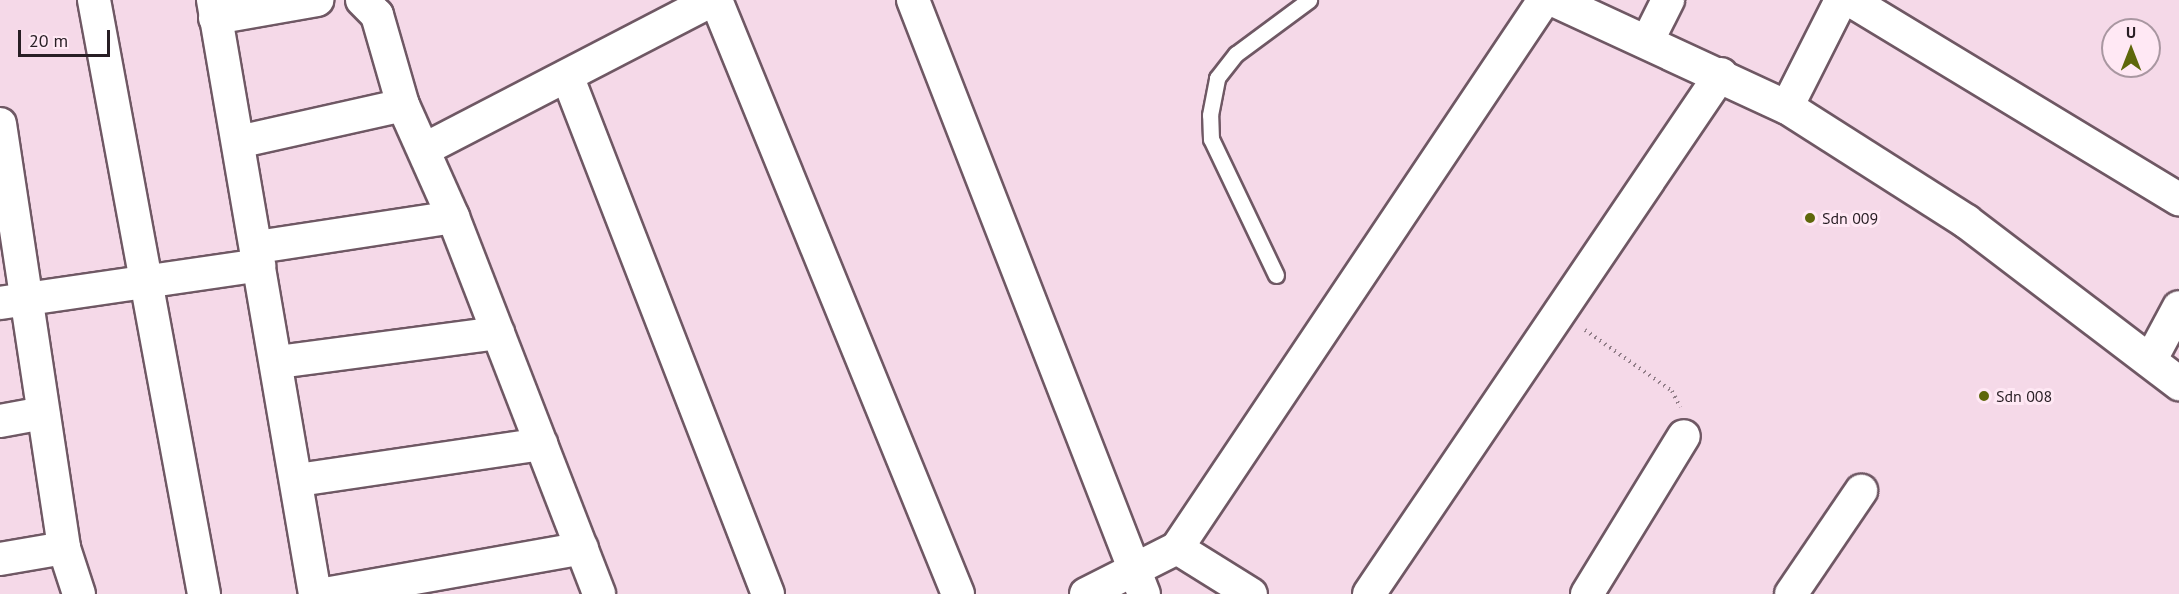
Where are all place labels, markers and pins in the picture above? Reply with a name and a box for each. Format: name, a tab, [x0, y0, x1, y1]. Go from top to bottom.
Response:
place label: Sdn 009	[1822, 208, 1878, 228]
marker: Sdn 009	[1803, 211, 1817, 225]
place label: Sdn 008	[1996, 386, 2052, 406]
marker: Sdn 008	[1977, 389, 1991, 403]

